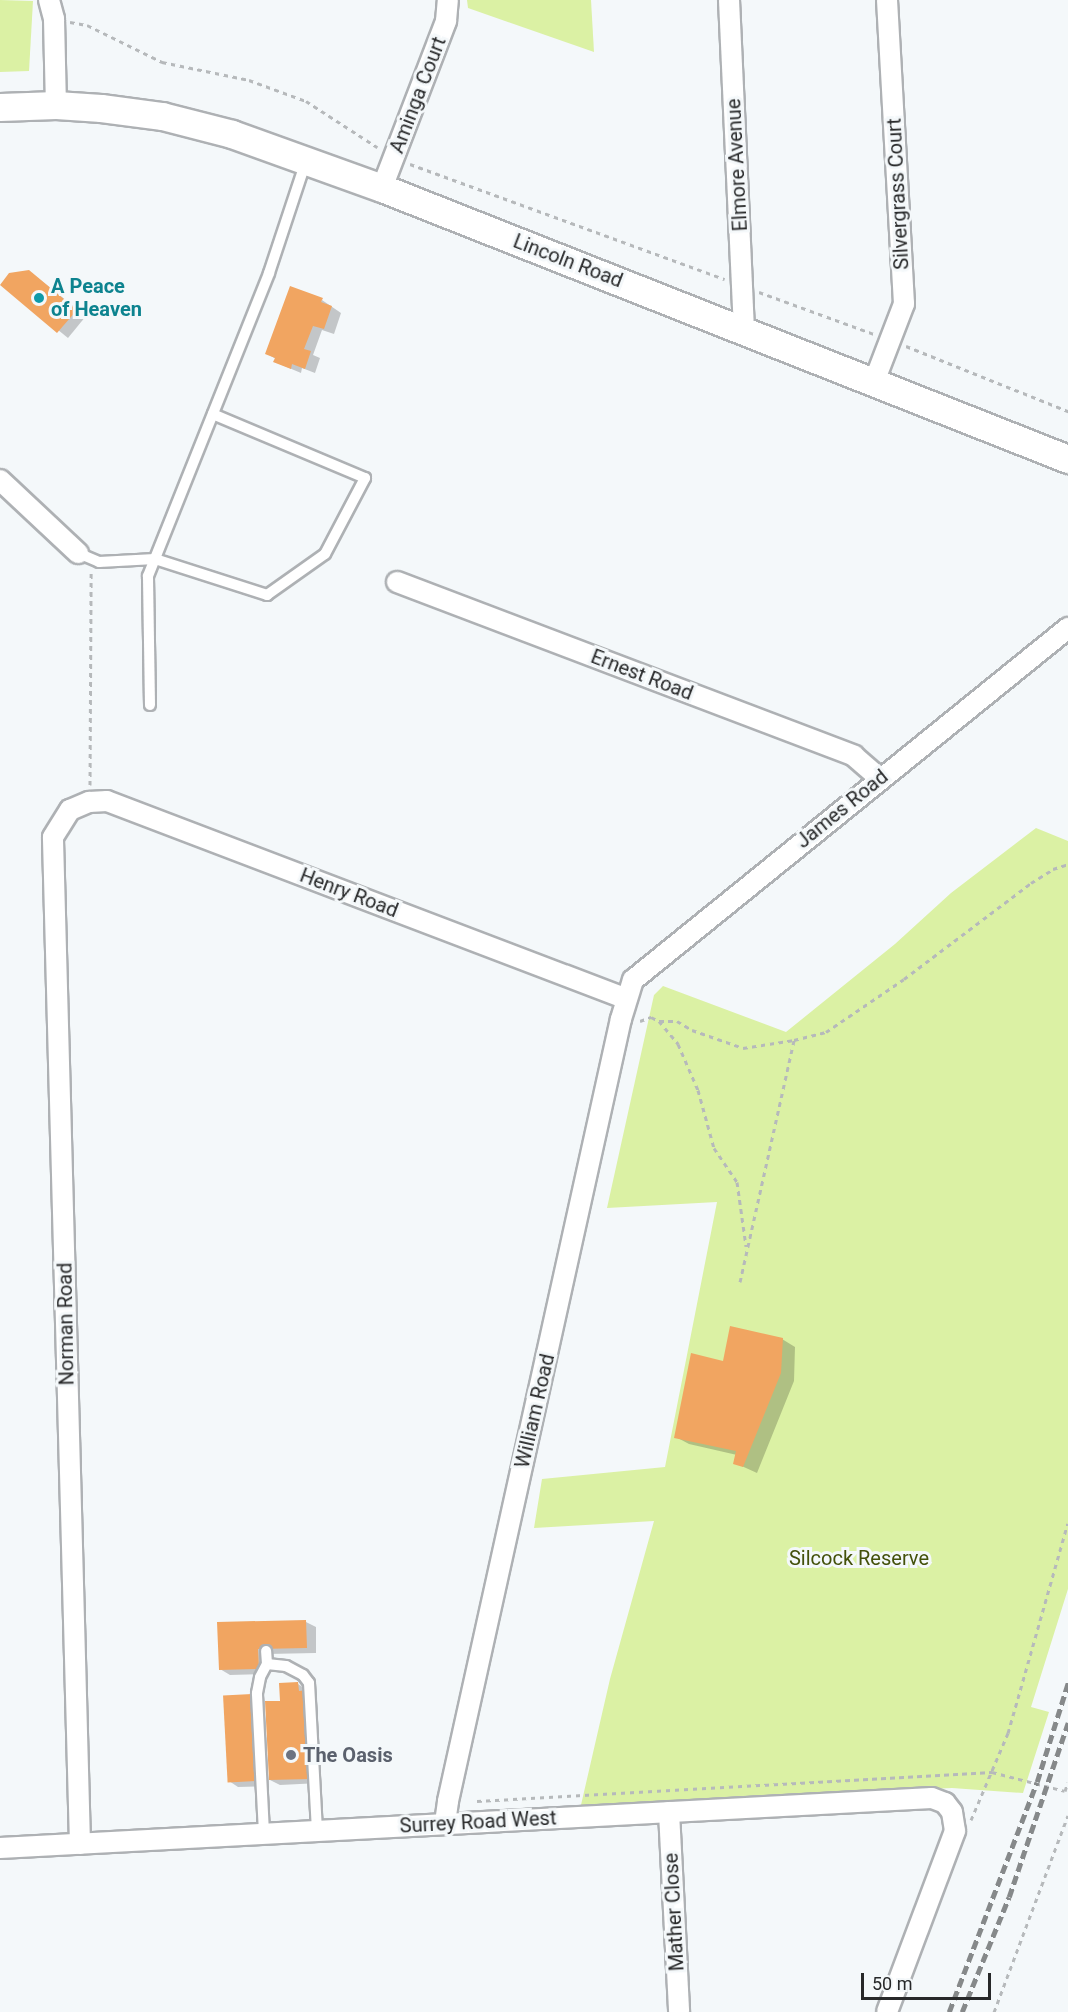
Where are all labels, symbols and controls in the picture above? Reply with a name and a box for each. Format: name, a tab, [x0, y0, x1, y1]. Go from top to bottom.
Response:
street label: Aminga Court	[385, 33, 451, 157]
street label: Elmore Avenue	[722, 98, 752, 232]
street label: Silvergrass Court	[882, 118, 914, 270]
street label: Lincoln Road	[510, 229, 626, 293]
place label: A Peace of Heaven	[51, 274, 142, 321]
marker: A Peace of Heaven	[32, 291, 46, 305]
street label: Ernest Road	[588, 645, 696, 705]
street label: James Road	[791, 765, 893, 853]
street label: Henry Road	[297, 863, 401, 923]
street label: Norman Road	[53, 1262, 79, 1386]
street label: William Road	[510, 1352, 560, 1470]
park label: Silcock Reserve	[789, 1546, 929, 1570]
place label: The Oasis	[303, 1743, 393, 1767]
marker: The Oasis	[284, 1748, 298, 1762]
street label: Surrey Road West	[399, 1806, 557, 1838]
street label: Mather Close	[659, 1852, 689, 1972]
scale bar	[864, 1961, 994, 1999]
text: 50 m	[872, 1973, 912, 1994]

